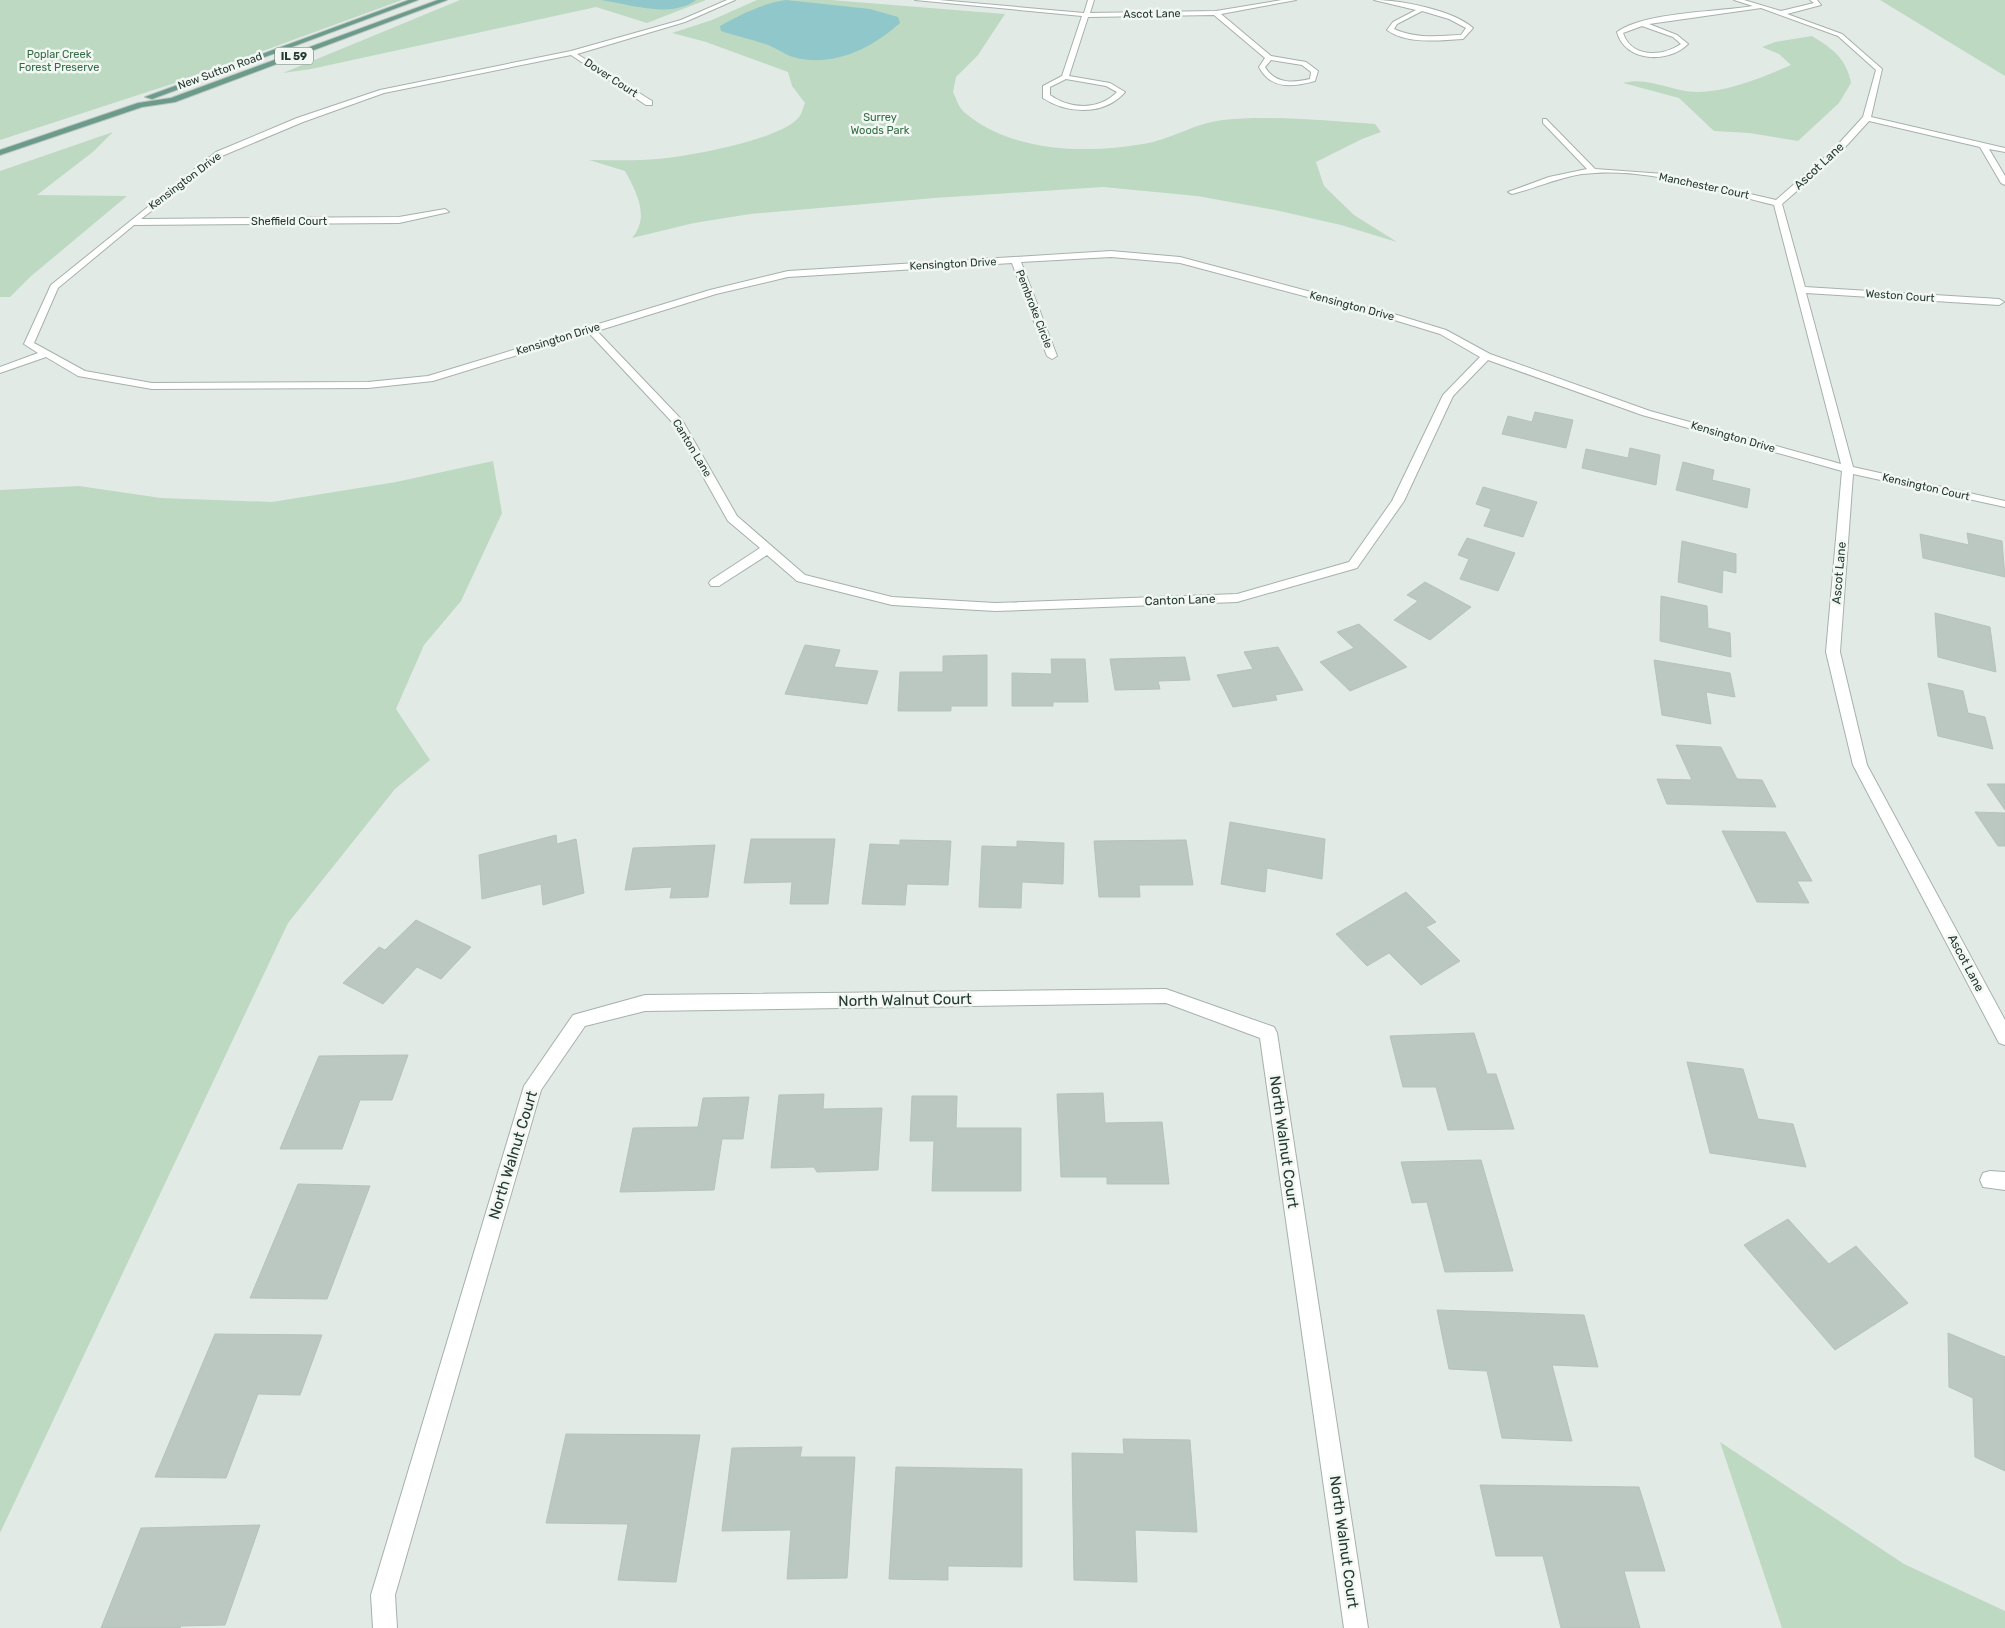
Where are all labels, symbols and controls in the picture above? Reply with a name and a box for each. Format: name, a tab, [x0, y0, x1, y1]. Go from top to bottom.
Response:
street label: Ascot Lane	[1123, 7, 1181, 21]
park label: Poplar Creek Forest Preserve	[19, 48, 99, 74]
road number: IL 59	[275, 48, 313, 64]
street label: New Sutton Road	[176, 50, 264, 92]
street label: Dover Court	[582, 56, 641, 100]
park label: Surrey Woods Park	[851, 111, 910, 137]
street label: Ascot Lane	[1791, 139, 1847, 192]
street label: Kensington Drive	[146, 150, 224, 212]
street label: Manchester Court	[1658, 170, 1751, 202]
street label: Sheffield Court	[251, 215, 328, 228]
street label: Kensington Drive	[909, 255, 997, 273]
street label: Pembroke Circle	[1013, 268, 1055, 350]
street label: Weston Court	[1865, 287, 1936, 305]
street label: Kensington Drive	[1308, 288, 1396, 324]
street label: Kensington Drive	[514, 320, 602, 358]
street label: Canton Lane	[670, 417, 714, 479]
street label: Kensington Drive	[1689, 419, 1777, 455]
street label: Kensington Court	[1881, 471, 1972, 504]
street label: Ascot Lane	[1829, 541, 1849, 605]
street label: Canton Lane	[1144, 592, 1216, 608]
street label: Ascot Lane	[1945, 932, 1987, 994]
street label: North Walnut Court	[838, 990, 972, 1010]
street label: North Walnut Court	[1266, 1075, 1302, 1210]
street label: North Walnut Court	[485, 1088, 541, 1222]
street label: North Walnut Court	[1326, 1475, 1362, 1610]

